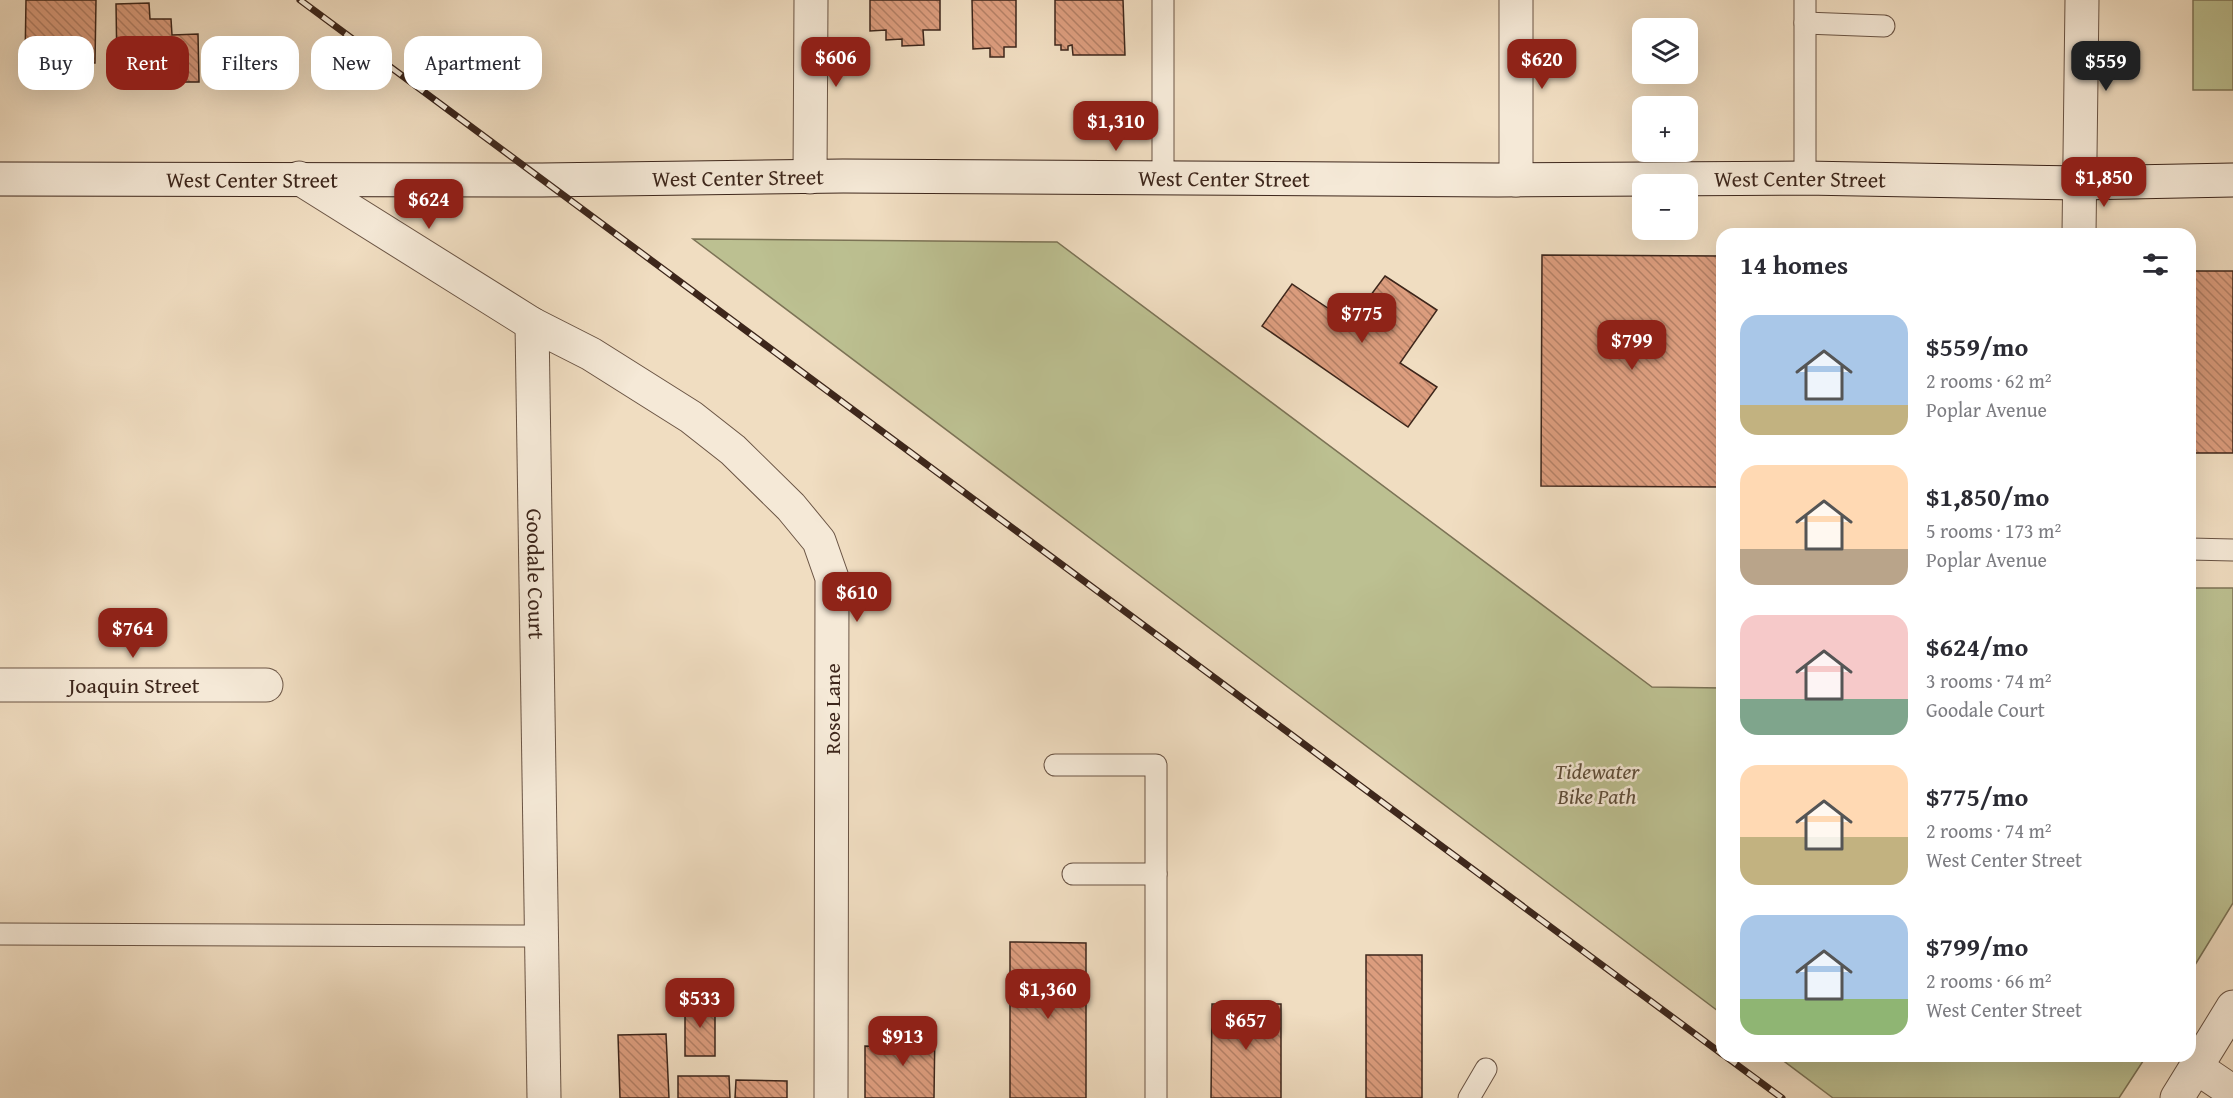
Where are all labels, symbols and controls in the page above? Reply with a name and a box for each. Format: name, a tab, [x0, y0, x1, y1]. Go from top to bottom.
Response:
map controls	[1632, 18, 1698, 240]
button: layers	[1632, 18, 1698, 84]
chip: Buy	[18, 36, 94, 90]
chip: Rent	[106, 36, 189, 90]
chip: Filters	[201, 36, 299, 90]
chip: New	[311, 36, 392, 90]
chip: Apartment	[404, 36, 542, 90]
pin: $606	[800, 37, 872, 88]
pin: $620	[1506, 39, 1578, 90]
pin: $559	[2070, 41, 2142, 92]
text: $606	[815, 42, 857, 71]
text: $620	[1521, 44, 1563, 73]
text: $559	[2085, 46, 2127, 75]
button: +	[1632, 96, 1698, 162]
pin: $1,310	[1067, 101, 1165, 152]
text: $1,310	[1087, 106, 1145, 135]
pin: $1,850	[2055, 157, 2153, 208]
street label: West Center Street	[652, 160, 824, 195]
street label: West Center Street	[1138, 162, 1310, 195]
street label: West Center Street	[1714, 162, 1886, 195]
text: $1,850	[2075, 162, 2133, 191]
street label: West Center Street	[166, 163, 338, 196]
button: −	[1632, 174, 1698, 240]
pin: $624	[393, 179, 465, 230]
text: $624	[408, 184, 450, 213]
text: 14 homes	[1740, 245, 1848, 284]
icon: filters	[2139, 248, 2172, 281]
pin: $775	[1326, 293, 1398, 344]
text: $775	[1341, 298, 1383, 327]
pin: $799	[1596, 320, 1668, 371]
text: $799	[1611, 325, 1653, 354]
text: $559/mo	[1926, 327, 2028, 366]
icon: home	[1788, 339, 1860, 411]
text: 2 rooms · 62 m²	[1926, 366, 2052, 395]
text: Poplar Avenue	[1926, 395, 2047, 424]
text: $1,850/mo	[1926, 477, 2049, 516]
icon: home	[1788, 489, 1860, 561]
street label: Goodale Court	[519, 508, 553, 640]
text: 5 rooms · 173 m²	[1926, 516, 2061, 545]
text: Poplar Avenue	[1926, 545, 2047, 574]
pin: $610	[821, 572, 893, 623]
text: $610	[836, 577, 878, 606]
pin: $764	[97, 608, 169, 659]
text: $764	[112, 613, 154, 642]
text: $624/mo	[1926, 627, 2028, 666]
icon: home	[1788, 639, 1860, 711]
street label: Rose Lane	[816, 663, 848, 755]
text: 3 rooms · 74 m²	[1926, 666, 2052, 695]
street label: Joaquin Street	[65, 669, 200, 701]
text: Goodale Court	[1926, 695, 2045, 724]
park label: Tidewater Bike Path	[1554, 755, 1640, 812]
text: $775/mo	[1926, 777, 2028, 816]
icon: home	[1788, 789, 1860, 861]
text: 2 rooms · 74 m²	[1926, 816, 2052, 845]
text: West Center Street	[1926, 845, 2082, 874]
text: $799/mo	[1926, 927, 2028, 966]
icon: home	[1788, 939, 1860, 1011]
text: 2 rooms · 66 m²	[1926, 966, 2052, 995]
pin: $1,360	[999, 969, 1097, 1020]
text: $1,360	[1019, 974, 1077, 1003]
pin: $533	[664, 978, 736, 1029]
text: $533	[679, 983, 721, 1012]
text: West Center Street	[1926, 995, 2082, 1024]
pin: $657	[1210, 1000, 1282, 1051]
text: $657	[1225, 1005, 1267, 1034]
pin: $913	[867, 1016, 939, 1067]
text: $913	[882, 1021, 924, 1050]

